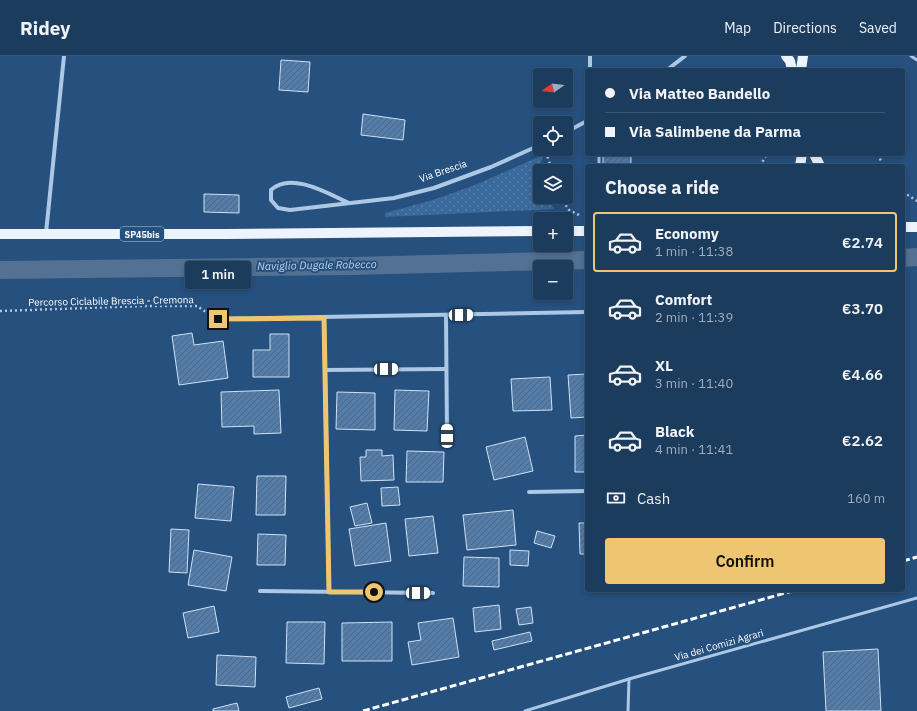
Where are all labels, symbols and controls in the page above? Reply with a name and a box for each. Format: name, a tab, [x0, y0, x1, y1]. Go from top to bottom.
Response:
text: Ridey	[20, 16, 70, 40]
text: Map	[724, 19, 751, 37]
text: Directions	[773, 19, 837, 37]
text: Saved	[859, 19, 897, 37]
north arrow	[533, 68, 573, 108]
map controls	[533, 68, 573, 300]
text: Via Matteo Bandello	[629, 84, 770, 103]
button: locate	[533, 116, 573, 156]
text: Via Salimbene da Parma	[629, 122, 801, 141]
street label: Via Brescia	[417, 157, 469, 185]
button: layers	[533, 164, 573, 204]
text: Choose a ride	[605, 176, 719, 199]
button: +	[533, 212, 573, 252]
icon: car	[607, 224, 643, 260]
text: Economy	[655, 224, 719, 243]
road number: SP45bis	[120, 227, 164, 241]
text: €2.74	[842, 233, 883, 252]
text: 1 min · 11:38	[655, 243, 733, 260]
water label: Naviglio Dugale Robecco	[257, 257, 377, 273]
button: −	[533, 260, 573, 300]
callout: 1 min	[185, 261, 251, 289]
text: 1 min	[201, 266, 235, 283]
icon: car	[607, 290, 643, 326]
text: Comfort	[655, 290, 712, 309]
street label: Percorso Ciclabile Brescia - Cremona	[28, 293, 194, 309]
text: €3.70	[842, 299, 883, 318]
car	[449, 309, 473, 321]
text: 2 min · 11:39	[655, 309, 733, 326]
route end	[209, 310, 227, 328]
icon: car	[607, 356, 643, 392]
text: XL	[655, 356, 673, 375]
car	[374, 363, 398, 375]
text: €4.66	[842, 365, 883, 384]
text: 3 min · 11:40	[655, 375, 733, 392]
icon: car	[607, 422, 643, 458]
text: Black	[655, 422, 695, 441]
car	[441, 424, 453, 448]
text: €2.62	[842, 431, 883, 450]
text: 4 min · 11:41	[655, 441, 733, 458]
icon: cash	[605, 487, 627, 509]
text: Cash	[637, 489, 670, 508]
text: 160 m	[847, 490, 885, 507]
button: Confirm	[605, 538, 885, 584]
route start	[365, 583, 383, 601]
car	[406, 587, 430, 599]
street label: Via dei Comizi Agrari	[673, 626, 765, 664]

